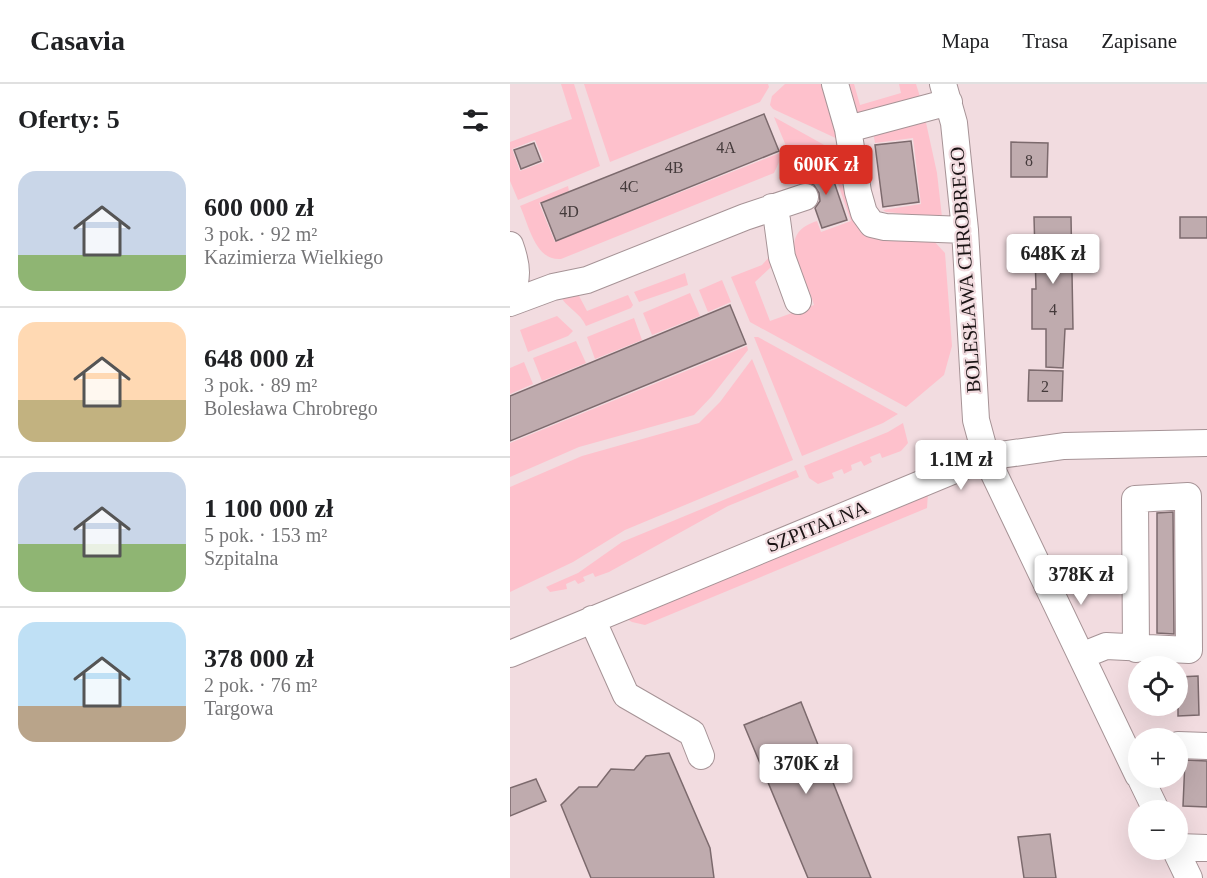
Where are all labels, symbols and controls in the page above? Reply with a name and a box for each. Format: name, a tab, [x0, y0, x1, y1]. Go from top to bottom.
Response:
text: Casavia	[30, 25, 125, 56]
text: Mapa	[941, 29, 989, 53]
text: Trasa	[1022, 29, 1068, 53]
text: Zapisane	[1101, 29, 1177, 53]
icon: filters	[459, 104, 492, 137]
text: Oferty: 5	[18, 105, 120, 134]
house number: 4A	[716, 139, 736, 156]
pin: 600K zł	[771, 145, 881, 196]
street label: BOLESŁAWA CHROBREGO	[945, 146, 985, 394]
house number: 8	[1025, 152, 1033, 169]
text: 600K zł	[794, 153, 859, 175]
house number: 4B	[665, 159, 683, 176]
house number: 4C	[620, 178, 638, 195]
text: 600 000 zł	[204, 193, 314, 222]
icon: home	[66, 195, 138, 267]
house number: 4D	[559, 203, 579, 220]
text: 3 pok. · 92 m²	[204, 223, 317, 245]
pin: 648K zł	[998, 234, 1108, 285]
text: 648K zł	[1021, 242, 1086, 264]
text: Kazimierza Wielkiego	[204, 246, 383, 268]
house number: 4	[1049, 301, 1057, 318]
text: 648 000 zł	[204, 344, 314, 373]
icon: home	[66, 346, 138, 418]
text: 3 pok. · 89 m²	[204, 374, 317, 396]
house number: 2	[1041, 378, 1049, 395]
text: Bolesława Chrobrego	[204, 397, 378, 419]
pin: 1.1M zł	[906, 440, 1016, 491]
text: 1.1M zł	[929, 448, 993, 470]
text: 1 100 000 zł	[204, 494, 333, 523]
street label: SZPITALNA	[763, 495, 871, 556]
icon: home	[66, 496, 138, 568]
text: 5 pok. · 153 m²	[204, 524, 327, 546]
text: Szpitalna	[204, 547, 278, 569]
pin: 378K zł	[1026, 555, 1136, 606]
text: 378K zł	[1049, 563, 1114, 585]
text: 378 000 zł	[204, 644, 314, 673]
icon: home	[66, 646, 138, 718]
map controls	[1128, 656, 1188, 860]
button: locate	[1128, 656, 1188, 716]
text: 2 pok. · 76 m²	[204, 674, 317, 696]
text: Targowa	[204, 697, 273, 719]
button: +	[1128, 728, 1188, 788]
pin: 370K zł	[751, 744, 861, 795]
text: 370K zł	[774, 752, 839, 774]
button: −	[1128, 800, 1188, 860]

